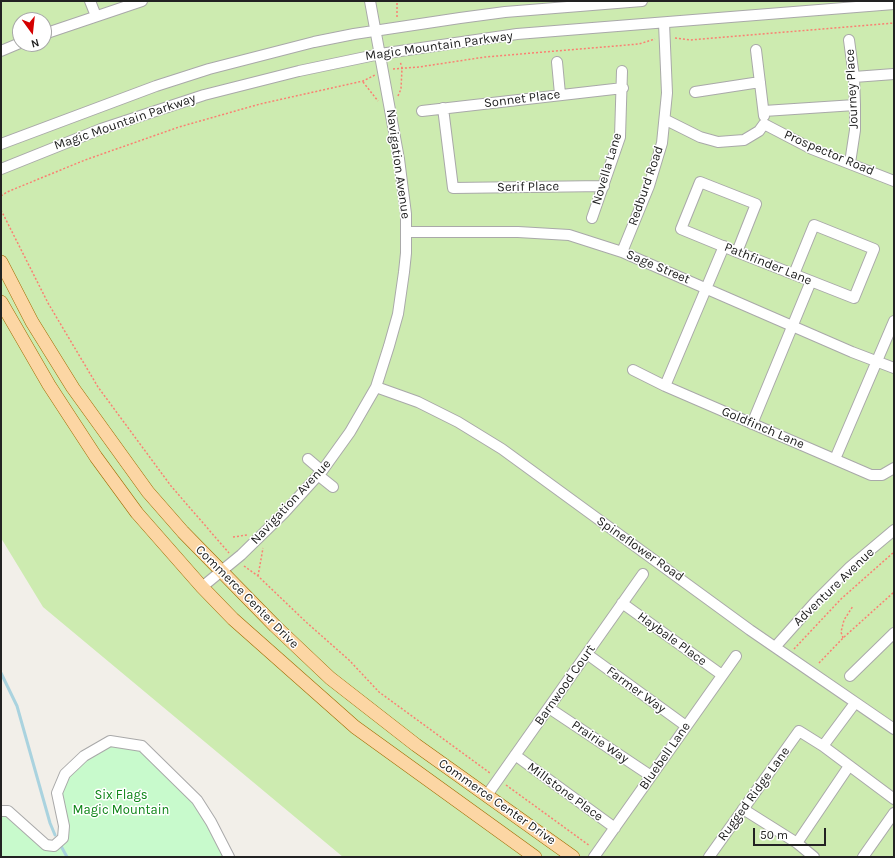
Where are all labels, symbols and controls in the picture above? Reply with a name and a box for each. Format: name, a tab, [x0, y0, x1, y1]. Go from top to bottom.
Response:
north arrow	[12, 12, 52, 52]
street label: Magic Mountain Parkway	[364, 28, 514, 64]
text: N	[29, 36, 40, 50]
street label: Journey Place	[842, 49, 862, 129]
street label: Sonnet Place	[483, 87, 561, 111]
street label: Magic Mountain Parkway	[52, 90, 198, 154]
street label: Navigation Avenue	[383, 108, 413, 220]
street label: Prospector Road	[782, 127, 876, 179]
street label: Novella Lane	[589, 131, 625, 207]
street label: Redburd Road	[625, 144, 667, 228]
street label: Serif Place	[497, 179, 559, 195]
street label: Pathfinder Lane	[722, 239, 814, 289]
street label: Sage Street	[624, 247, 692, 287]
street label: Goldfinch Lane	[719, 404, 807, 452]
street label: Navigation Avenue	[248, 456, 334, 548]
street label: Spineflower Road	[593, 513, 687, 585]
street label: Commerce Center Drive	[192, 542, 302, 652]
street label: Adventure Avenue	[790, 544, 878, 630]
street label: Haybale Place	[634, 609, 710, 669]
street label: Barnwood Court	[531, 642, 599, 728]
street label: Farmer Way	[603, 663, 669, 717]
street label: Prairie Way	[568, 717, 632, 767]
street label: Bluebell Lane	[636, 719, 694, 793]
street label: Rugged Ridge Lane	[715, 744, 793, 844]
street label: Commerce Center Drive	[435, 756, 559, 848]
street label: Millstone Place	[524, 759, 606, 825]
park label: Six Flags Magic Mountain	[73, 787, 169, 818]
scale bar	[755, 820, 828, 846]
text: 50 m	[760, 828, 788, 842]

